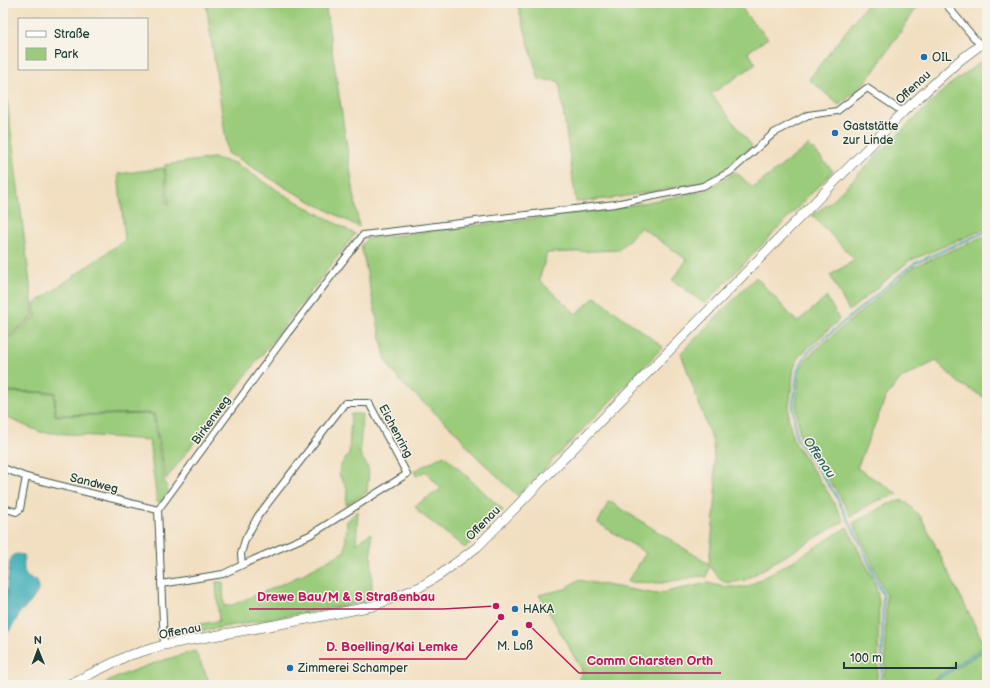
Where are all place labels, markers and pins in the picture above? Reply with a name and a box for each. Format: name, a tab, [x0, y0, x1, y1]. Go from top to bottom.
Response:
place label: OIL	[932, 50, 952, 65]
marker: OIL	[919, 52, 929, 62]
place label: Gaststätte zur Linde	[843, 119, 898, 148]
marker: Gaststätte zur Linde	[830, 128, 840, 138]
callout: Drewe Bau/M & S Straßenbau	[249, 584, 443, 609]
place label: HAKA	[523, 602, 555, 617]
marker: HAKA	[510, 604, 520, 614]
marker: M. Loß	[510, 628, 520, 638]
callout: D. Boelling/Kai Lemke	[319, 634, 466, 659]
place label: M. Loß	[497, 639, 533, 654]
callout: Comm Charsten Orth	[579, 648, 721, 673]
place label: Zimmerei Schamper	[297, 661, 408, 676]
marker: Zimmerei Schamper	[285, 663, 295, 673]

